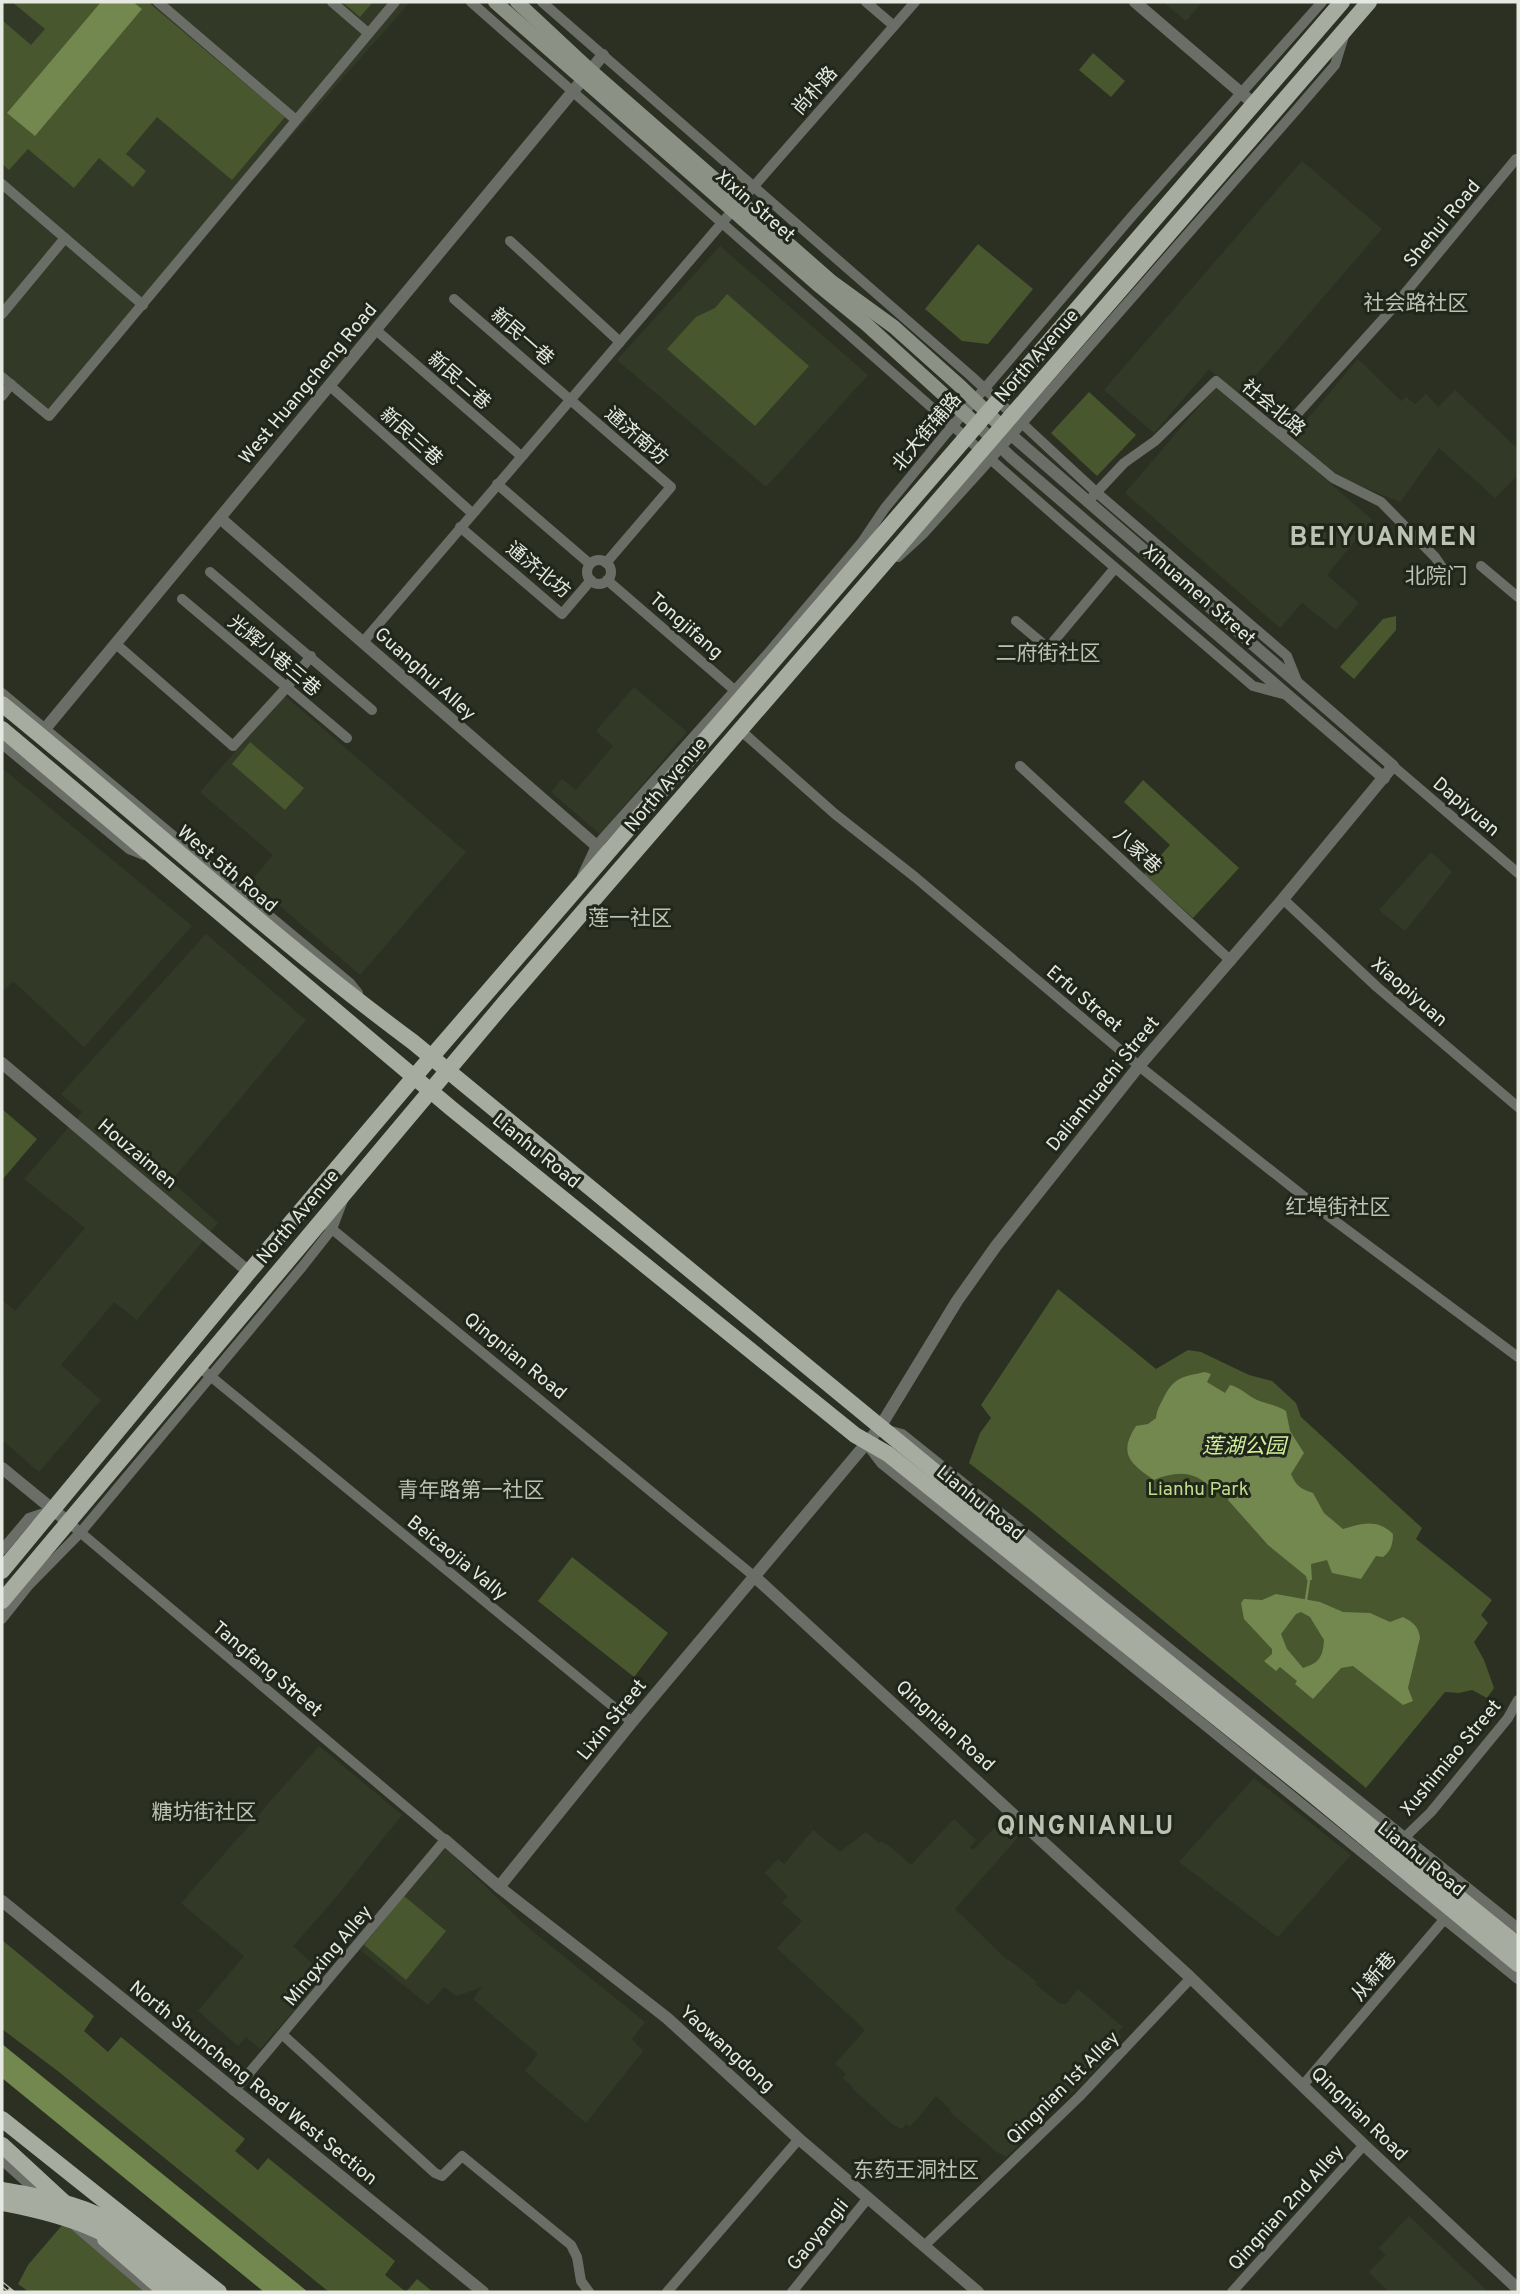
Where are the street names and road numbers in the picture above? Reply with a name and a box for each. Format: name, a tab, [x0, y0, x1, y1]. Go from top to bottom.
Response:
street label: 尚朴路	[788, 62, 843, 121]
street label: Xixin Street	[710, 165, 800, 248]
street label: Shehui Road	[1399, 175, 1486, 273]
street label: West Huangcheng Road	[234, 299, 383, 470]
street label: 新民一巷	[485, 304, 558, 372]
street label: North Avenue	[990, 305, 1085, 408]
street label: 新民二巷	[422, 348, 495, 416]
street label: 社会北路	[1236, 375, 1310, 442]
street label: 北大街辅路	[888, 388, 967, 476]
street label: 新民三巷	[374, 403, 447, 472]
street label: 通济南坊	[599, 403, 672, 471]
street label: 通济北坊	[501, 537, 575, 604]
street label: Xihuamen Street	[1137, 540, 1260, 651]
street label: Tongjifang	[644, 588, 728, 665]
street label: 光辉小巷三巷	[222, 611, 325, 702]
street label: Guanghui Alley	[369, 623, 480, 726]
street label: North Avenue	[620, 733, 713, 838]
street label: Dapiyuan	[1427, 773, 1504, 843]
street label: West 5th Road	[172, 821, 282, 918]
street label: 八家巷	[1108, 823, 1166, 880]
street label: Xiaopiyuan	[1365, 953, 1452, 1032]
street label: Erfu Street	[1041, 961, 1127, 1038]
street label: Dalianhuachi Street	[1042, 1012, 1165, 1157]
street label: Lianhu Road	[487, 1109, 585, 1194]
street label: Houzaimen	[92, 1114, 181, 1195]
street label: North Avenue	[252, 1165, 345, 1270]
street label: Qingnian Road	[458, 1308, 571, 1405]
street label: Lianhu Road	[931, 1461, 1029, 1546]
street label: Beicaojia Vally	[402, 1511, 512, 1606]
street label: Tangfang Street	[207, 1616, 327, 1723]
street label: Lixin Street	[573, 1675, 653, 1766]
street label: Qingnian Road	[890, 1676, 999, 1777]
street label: Xushimiao Street	[1396, 1695, 1507, 1822]
street label: Lianhu Road	[1372, 1817, 1470, 1902]
street label: Mingxing Alley	[279, 1901, 378, 2012]
street label: 从新巷	[1347, 1948, 1402, 2007]
street label: North Shuncheng Road West Section	[124, 1976, 382, 2191]
street label: Yaowangdong	[674, 2001, 779, 2098]
street label: Qingnian 1st Alley	[1002, 2027, 1125, 2150]
street label: Qingnian Road	[1305, 2062, 1412, 2167]
street label: Qingnian 2nd Alley	[1224, 2140, 1349, 2276]
street label: Gaoyangli	[782, 2195, 855, 2276]

